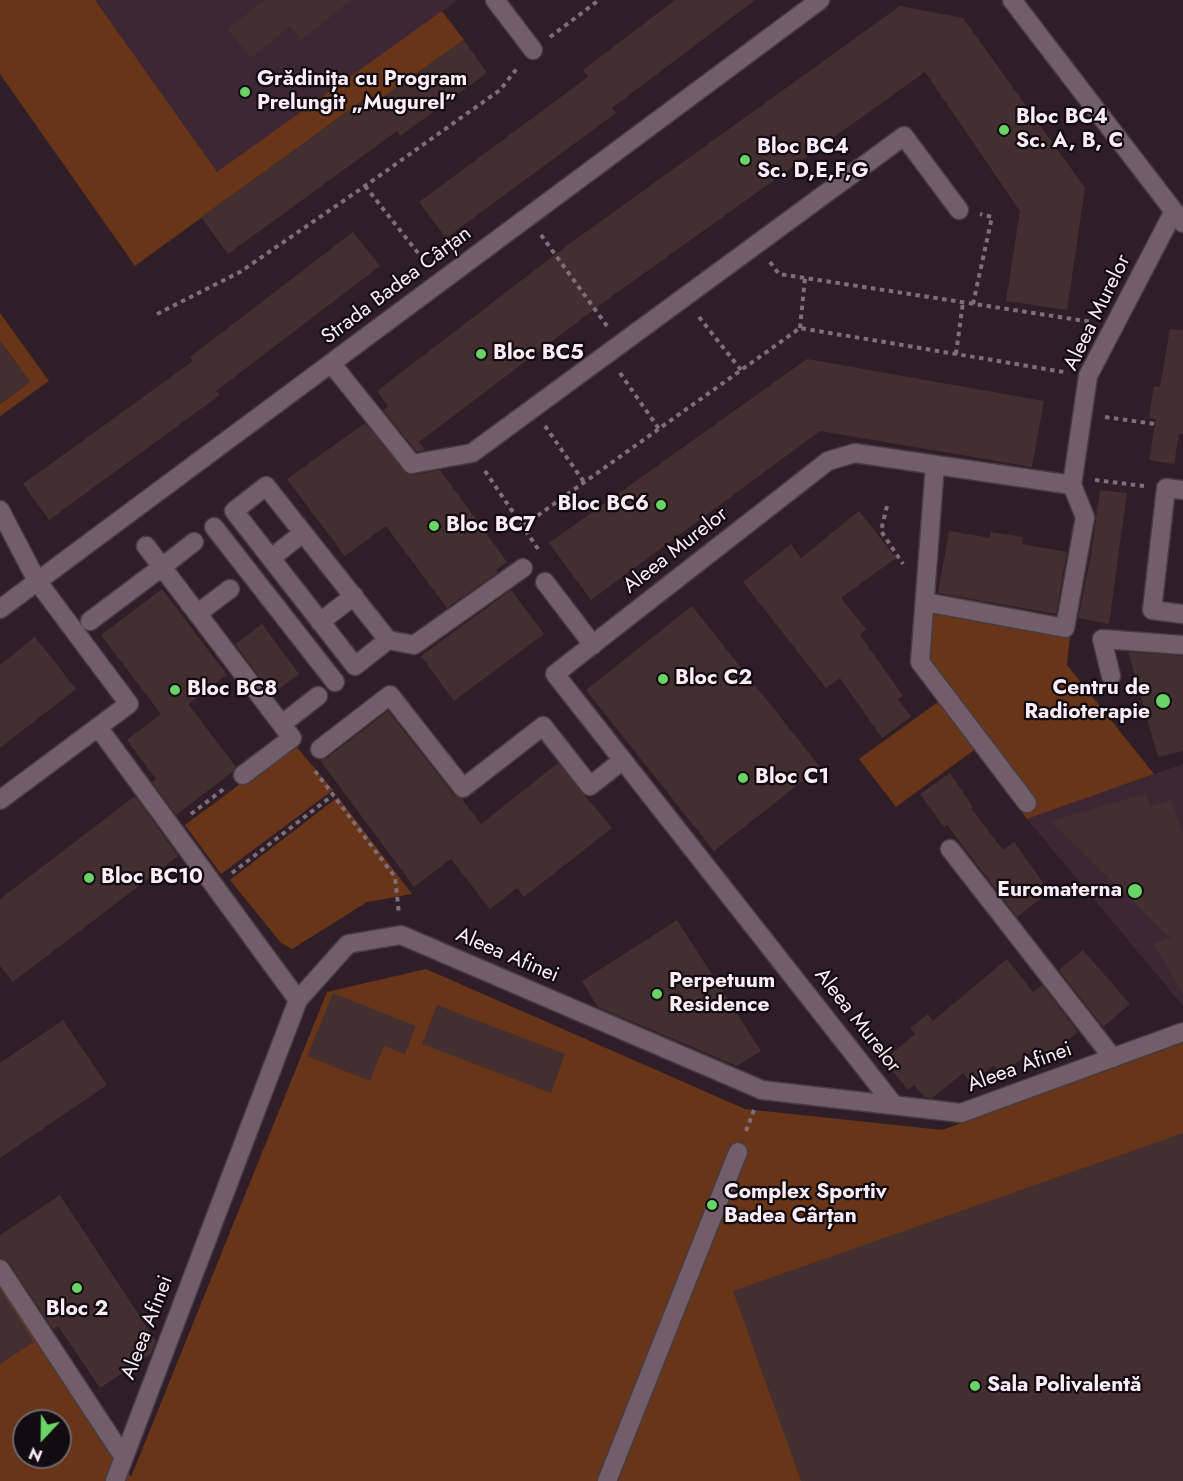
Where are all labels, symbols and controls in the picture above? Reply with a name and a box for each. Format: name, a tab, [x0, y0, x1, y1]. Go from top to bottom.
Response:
place label: Grădinița cu Program Prelungit „Mugurel”	[257, 67, 467, 117]
marker: Grădinița cu Program Prelungit „Mugurel”	[238, 85, 252, 99]
place label: Bloc BC4 Sc. A, B, C	[1016, 105, 1123, 155]
marker: Bloc BC4 Sc. A, B, C	[997, 123, 1011, 137]
place label: Bloc BC4 Sc. D,E,F,G	[757, 135, 869, 185]
marker: Bloc BC4 Sc. D,E,F,G	[738, 153, 752, 167]
street label: Strada Badea Cârțan	[317, 221, 477, 351]
street label: Aleea Murelor	[1059, 251, 1137, 375]
place label: Bloc BC5	[493, 341, 584, 367]
marker: Bloc BC5	[474, 347, 488, 361]
place label: Bloc BC6	[558, 492, 649, 518]
marker: Bloc BC6	[654, 498, 668, 512]
street label: Aleea Murelor	[619, 502, 733, 600]
place label: Bloc BC7	[446, 513, 536, 539]
marker: Bloc BC7	[427, 519, 441, 533]
place label: Bloc C2	[675, 666, 752, 692]
marker: Bloc C2	[656, 672, 670, 686]
place label: Centru de Radioterapie	[1025, 676, 1150, 726]
place label: Bloc BC8	[187, 677, 278, 703]
marker: Bloc BC8	[168, 683, 182, 697]
marker: Centru de Radioterapie	[1154, 692, 1172, 710]
place label: Bloc C1	[755, 765, 829, 791]
marker: Bloc C1	[736, 771, 750, 785]
place label: Bloc BC10	[101, 865, 203, 891]
marker: Bloc BC10	[82, 871, 96, 885]
place label: Euromaterna	[997, 878, 1122, 904]
marker: Euromaterna	[1126, 882, 1144, 900]
street label: Aleea Afinei	[452, 923, 562, 989]
street label: Aleea Murelor	[808, 964, 906, 1078]
place label: Perpetuum Residence	[669, 969, 775, 1019]
marker: Perpetuum Residence	[650, 987, 664, 1001]
street label: Aleea Afinei	[964, 1037, 1076, 1099]
place label: Complex Sportiv Badea Cârțan	[724, 1180, 887, 1230]
marker: Complex Sportiv Badea Cârțan	[705, 1198, 719, 1212]
street label: Aleea Afinei	[117, 1272, 179, 1384]
marker: Bloc 2	[70, 1281, 84, 1295]
place label: Bloc 2	[46, 1297, 108, 1323]
place label: Sala Polivalentă	[987, 1373, 1141, 1399]
marker: Sala Polivalentă	[968, 1379, 982, 1393]
north arrow	[12, 1409, 72, 1469]
text: N	[26, 1441, 46, 1467]

